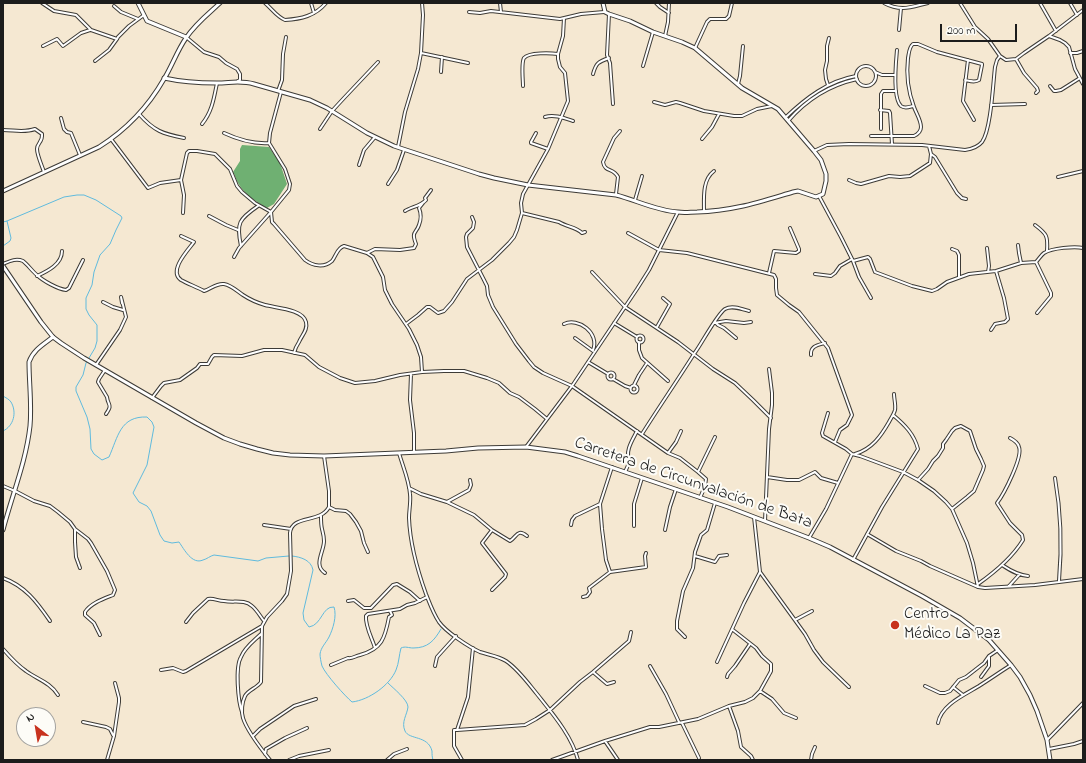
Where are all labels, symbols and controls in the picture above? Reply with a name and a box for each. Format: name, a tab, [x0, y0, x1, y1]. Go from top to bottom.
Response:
scale bar	[942, 16, 1019, 42]
text: 200 m	[947, 22, 976, 40]
street label: Carretera de Circunvalación de Bata	[571, 434, 815, 534]
place label: Centro Médico La Paz	[904, 605, 1000, 645]
marker: Centro Médico La Paz	[889, 619, 901, 631]
north arrow	[16, 707, 56, 747]
text: N	[23, 709, 38, 726]

